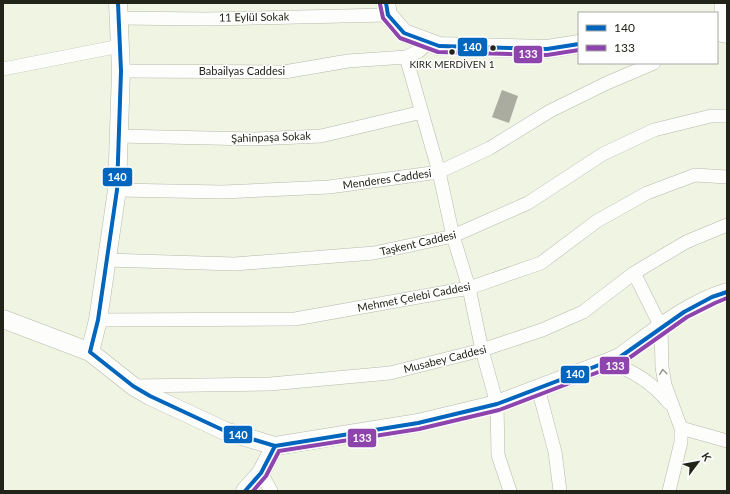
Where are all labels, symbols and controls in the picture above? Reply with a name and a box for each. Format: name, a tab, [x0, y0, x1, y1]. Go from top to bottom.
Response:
street label: 11 Eylül Sokak	[219, 9, 290, 24]
legend	[578, 12, 718, 64]
text: 140	[614, 20, 635, 35]
line badge: 140	[457, 37, 488, 57]
text: 140	[462, 40, 482, 53]
text: 133	[614, 40, 635, 55]
unlabelled marker	[488, 43, 498, 53]
line badge: 133	[513, 45, 543, 64]
marker: KIRK MERDİVEN 1	[447, 47, 457, 57]
text: 133	[518, 47, 538, 60]
place label: KIRK MERDİVEN 1	[409, 58, 495, 70]
street label: Babailyas Caddesi	[199, 64, 286, 77]
street label: Şahinpaşa Sokak	[231, 129, 311, 144]
street label: Menderes Caddesi	[342, 166, 432, 191]
line badge: 140	[102, 167, 133, 187]
text: 140	[107, 170, 127, 183]
street label: Taşkent Caddesi	[379, 227, 458, 258]
street label: Mehmet Çelebi Caddesi	[356, 279, 472, 314]
street label: Musabey Caddesi	[402, 342, 488, 375]
line badge: 133	[599, 356, 630, 375]
text: 133	[605, 359, 625, 372]
line badge: 140	[560, 365, 590, 384]
text: 140	[565, 367, 585, 380]
one-way arrow	[659, 369, 668, 375]
line badge: 140	[223, 425, 253, 444]
text: 140	[228, 428, 248, 441]
line badge: 133	[347, 428, 377, 448]
text: 133	[352, 431, 372, 444]
north arrow	[678, 442, 718, 482]
text: K	[699, 450, 715, 463]

